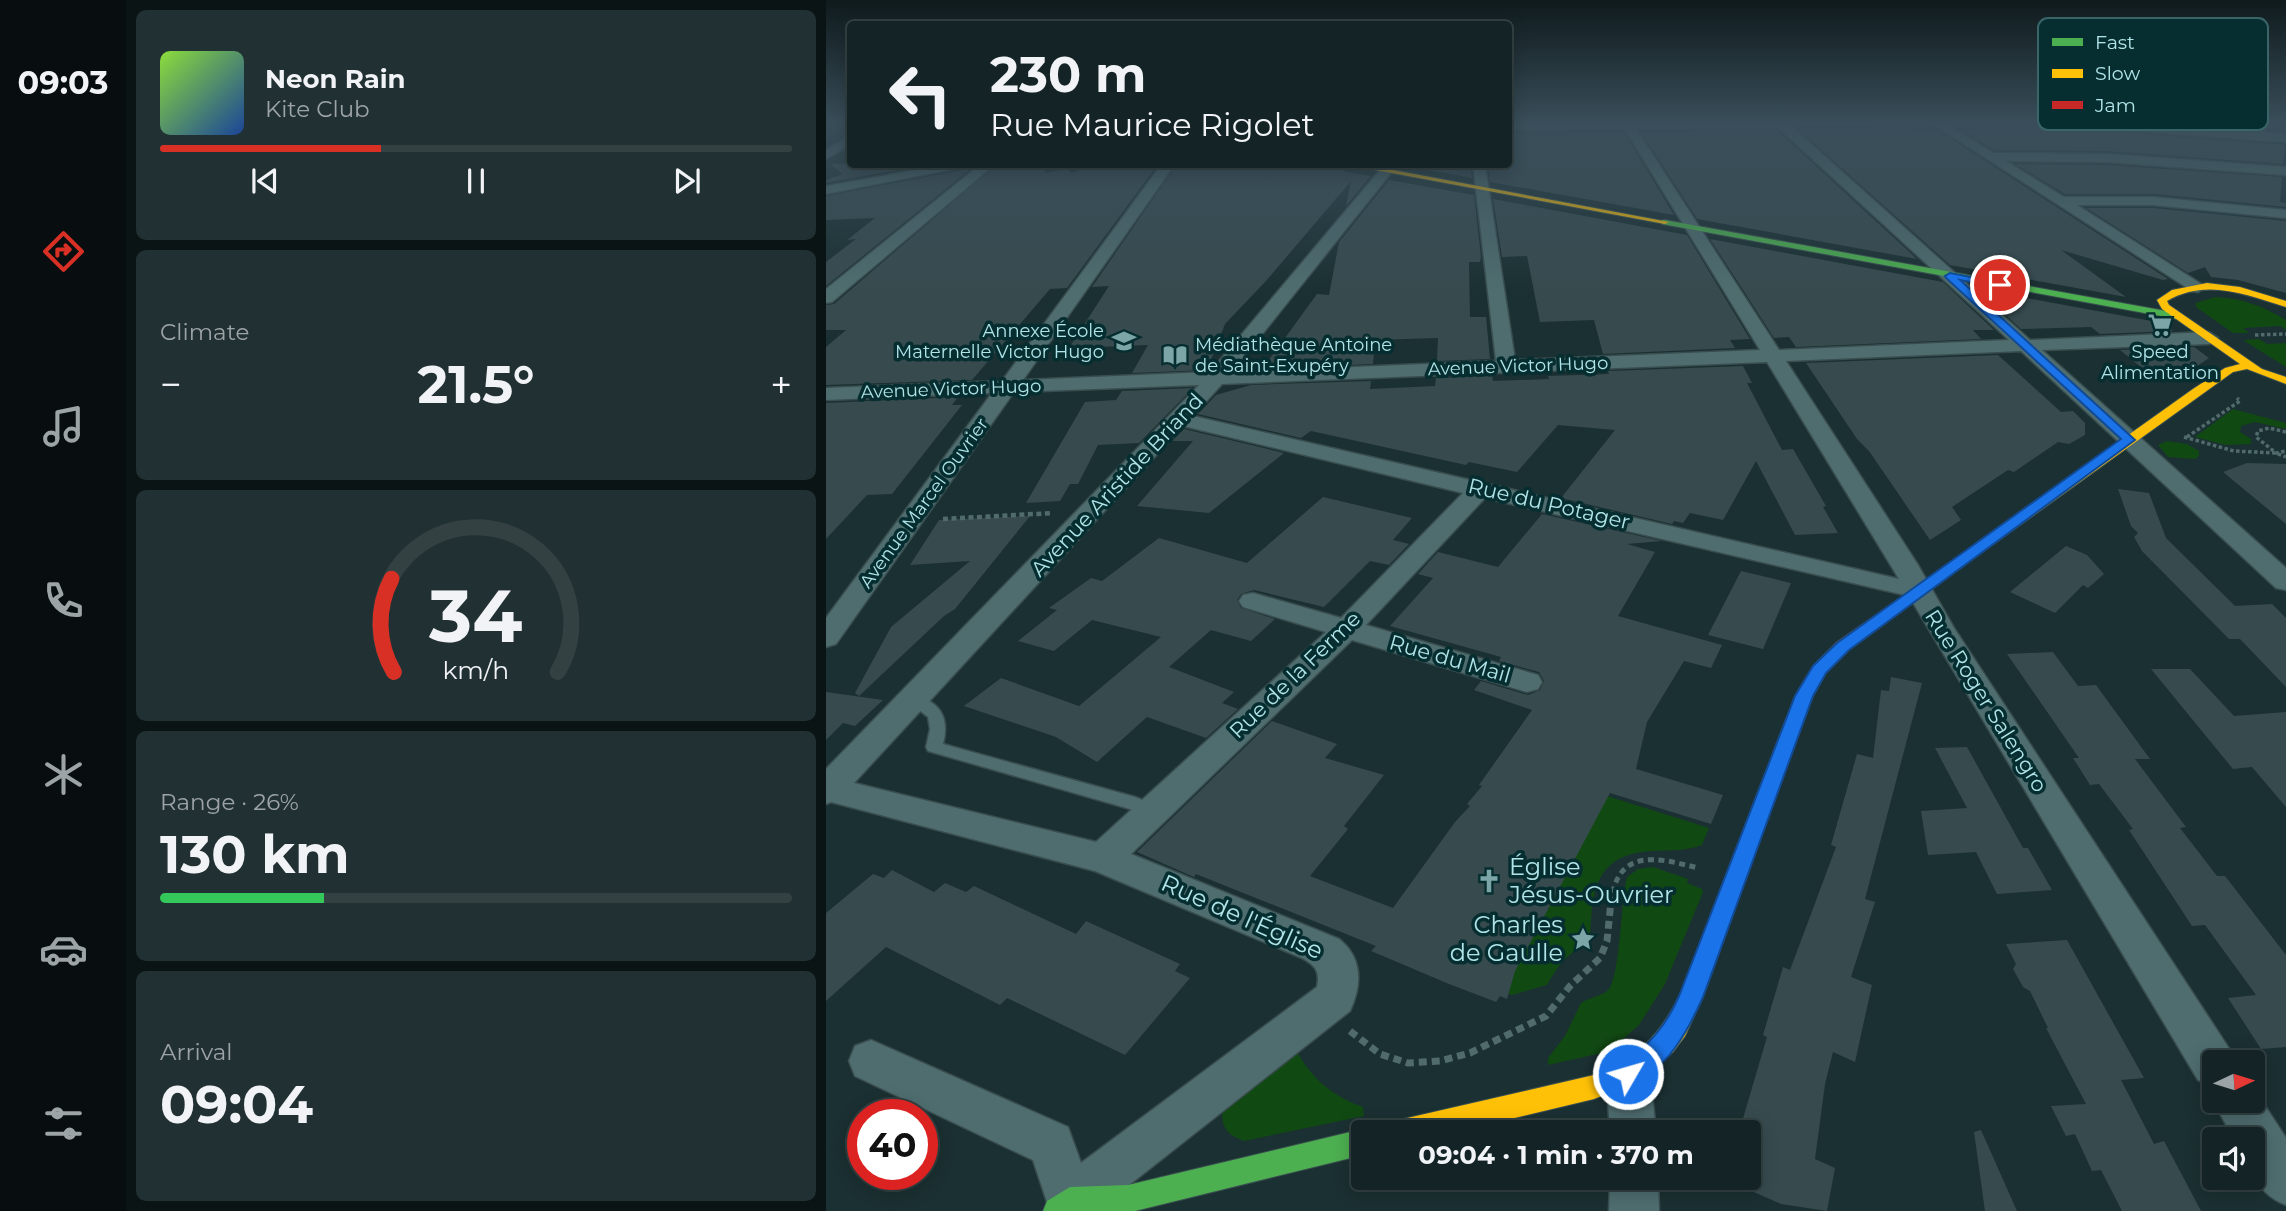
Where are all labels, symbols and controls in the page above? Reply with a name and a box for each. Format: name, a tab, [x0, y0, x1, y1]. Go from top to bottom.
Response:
legend	[2038, 18, 2268, 130]
text: Fast	[2095, 31, 2135, 54]
text: 230 m	[990, 45, 1146, 104]
icon: left	[875, 49, 966, 140]
text: Slow	[2095, 62, 2140, 85]
text: 09:03	[18, 63, 108, 102]
text: Neon Rain	[265, 63, 406, 95]
text: Jam	[2094, 94, 2136, 117]
text: Kite Club	[265, 95, 370, 123]
text: Rue Maurice Rigolet	[990, 105, 1315, 144]
icon: previous	[246, 162, 284, 200]
icon: pause	[457, 162, 495, 200]
icon: next	[668, 162, 706, 200]
icon: directions	[39, 227, 88, 276]
pin	[1970, 255, 2030, 315]
icon: arrive	[1981, 266, 2019, 304]
supermarket icon: Speed Alimentation	[2146, 311, 2174, 339]
text: Climate	[160, 318, 249, 346]
place label: Annexe École Maternelle Victor Hugo	[895, 320, 1104, 363]
school or university icon: Annexe École Maternelle Victor Hugo	[1110, 327, 1138, 355]
place label: Médiathèque Antoine de Saint-Exupéry	[1195, 334, 1392, 377]
library icon: Médiathèque Antoine de Saint-Exupéry	[1161, 341, 1189, 369]
place label: Speed Alimentation	[2101, 341, 2219, 384]
street label: Avenue Victor Hugo	[1427, 352, 1609, 380]
text: 21.5°	[417, 353, 535, 416]
text: −	[160, 361, 182, 408]
text: +	[770, 361, 792, 408]
street label: Avenue Victor Hugo	[860, 375, 1042, 403]
street label: Avenue Aristide Briand	[1025, 388, 1208, 581]
icon: music	[39, 402, 88, 451]
street label: Avenue Marcel Ouvrier	[855, 414, 993, 592]
street label: Rue du Potager	[1466, 473, 1632, 534]
text: 34	[428, 572, 523, 660]
icon: phone	[39, 576, 88, 625]
street label: Rue Roger Salengro	[1920, 605, 2053, 797]
street label: Rue de la Ferme	[1224, 606, 1365, 743]
street label: Rue du Mail	[1387, 629, 1514, 688]
text: km/h	[443, 654, 509, 684]
icon: climate	[39, 750, 88, 799]
text: Range · 26%	[160, 788, 299, 816]
text: 130 km	[160, 823, 350, 886]
place label: Église Jésus-Ouvrier	[1508, 852, 1674, 909]
church icon: Église Jésus-Ouvrier	[1475, 867, 1503, 895]
street label: Rue de l'Église	[1157, 868, 1328, 965]
place label: Charles de Gaulle	[1450, 910, 1563, 967]
icon: car	[39, 925, 88, 974]
place icon: Charles de Gaulle	[1569, 925, 1597, 953]
position arrow	[1591, 1037, 1665, 1111]
text: Arrival	[160, 1038, 233, 1066]
north arrow	[2202, 1050, 2264, 1113]
map controls	[2202, 1050, 2265, 1190]
text: 09:04	[160, 1073, 313, 1136]
icon: filters	[39, 1099, 88, 1148]
speed limit sign: 40	[847, 1099, 938, 1190]
button: sound	[2202, 1127, 2265, 1190]
text: 09:04 · 1 min · 370 m	[1418, 1139, 1694, 1171]

